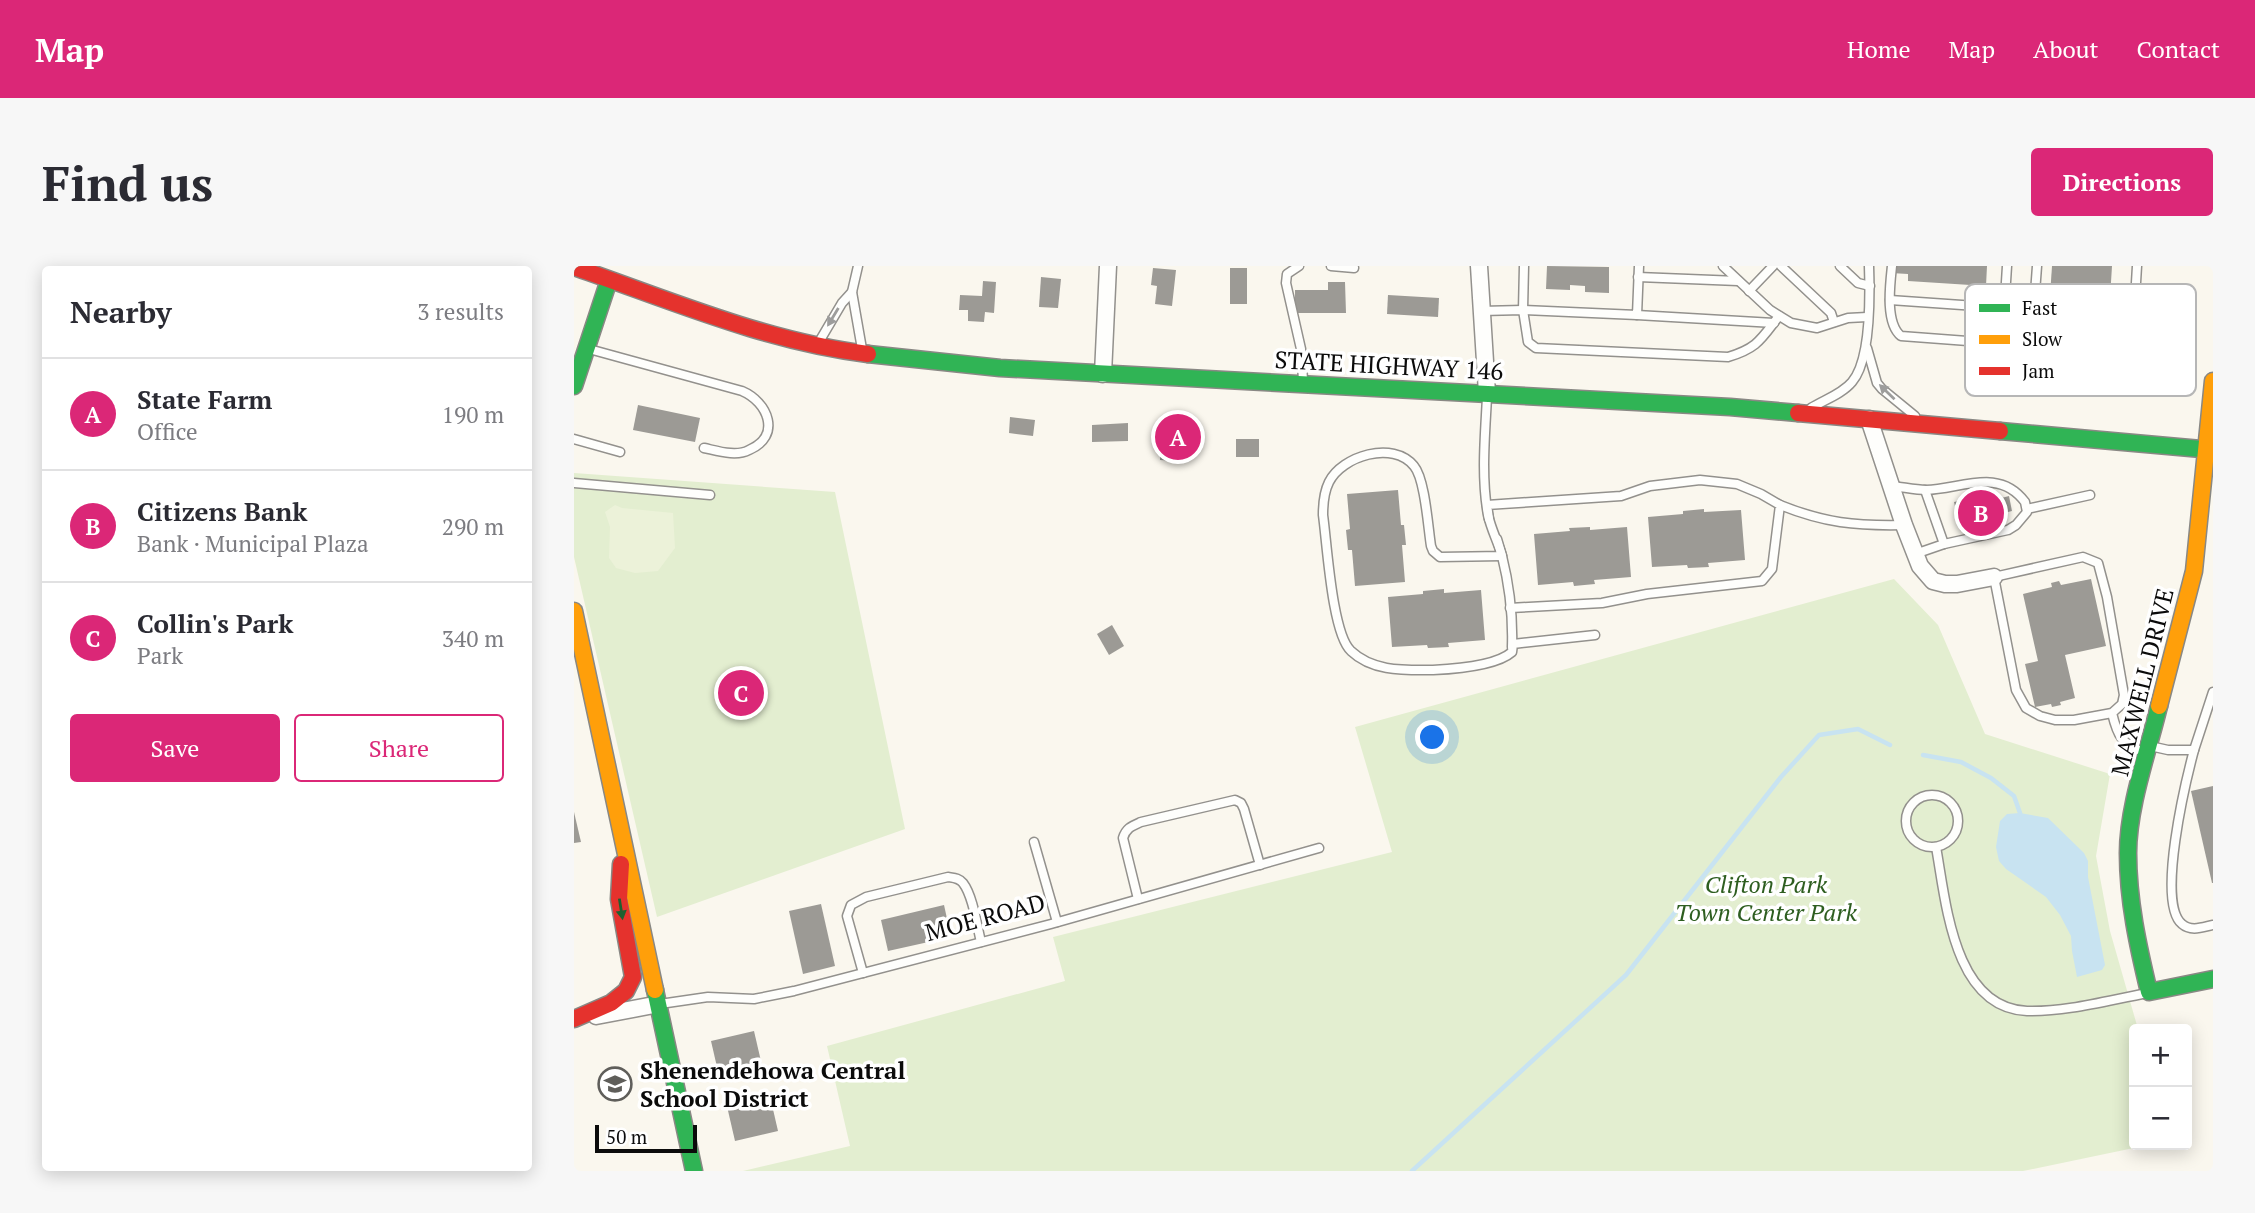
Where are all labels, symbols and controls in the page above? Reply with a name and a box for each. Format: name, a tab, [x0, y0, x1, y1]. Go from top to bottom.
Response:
text: Map	[35, 28, 104, 71]
text: Home	[1847, 33, 1911, 65]
text: Map	[1949, 33, 1995, 65]
text: About	[2033, 33, 2099, 65]
text: Contact	[2137, 33, 2220, 65]
button: Directions	[2031, 148, 2213, 216]
text: Find us	[42, 150, 213, 215]
legend	[1965, 284, 2196, 396]
text: Nearby	[70, 292, 172, 332]
text: Fast	[2022, 295, 2057, 320]
text: 3 results	[417, 296, 504, 327]
one-way arrow	[827, 308, 840, 327]
text: Slow	[2022, 326, 2063, 351]
street label: STATE HIGHWAY 146	[1274, 343, 1504, 387]
text: Jam	[2022, 358, 2055, 383]
text: State Farm	[137, 382, 272, 416]
one-way arrow	[1878, 384, 1895, 401]
text: A	[85, 399, 101, 430]
text: 190 m	[442, 399, 504, 430]
pin: A	[1155, 411, 1201, 463]
text: Office	[137, 416, 198, 447]
pin: B	[1958, 487, 2004, 539]
text: Citizens Bank	[137, 494, 307, 528]
text: B	[86, 511, 100, 542]
text: 290 m	[442, 511, 504, 542]
text: Bank · Municipal Plaza	[137, 528, 369, 559]
street label: MAXWELL DRIVE	[2103, 585, 2181, 779]
text: Collin's Park	[137, 606, 293, 640]
text: C	[86, 623, 101, 654]
text: 340 m	[442, 623, 504, 654]
text: Park	[137, 640, 183, 671]
pin: C	[718, 667, 764, 719]
button: Save	[70, 714, 280, 782]
button: Share	[294, 714, 504, 782]
your location	[1415, 720, 1449, 754]
park label: Clifton Park Town Center Park	[1675, 868, 1857, 928]
street label: MOE ROAD	[922, 886, 1048, 948]
one-way arrow	[616, 898, 627, 920]
map controls	[2129, 1024, 2192, 1150]
button: +	[2129, 1024, 2192, 1087]
place label: Shenendehowa Central School District	[640, 1054, 905, 1114]
school or university icon: Shenendehowa Central School District	[596, 1065, 634, 1103]
button: −	[2129, 1087, 2192, 1150]
scale bar	[595, 1122, 696, 1154]
text: 50 m	[606, 1124, 647, 1149]

